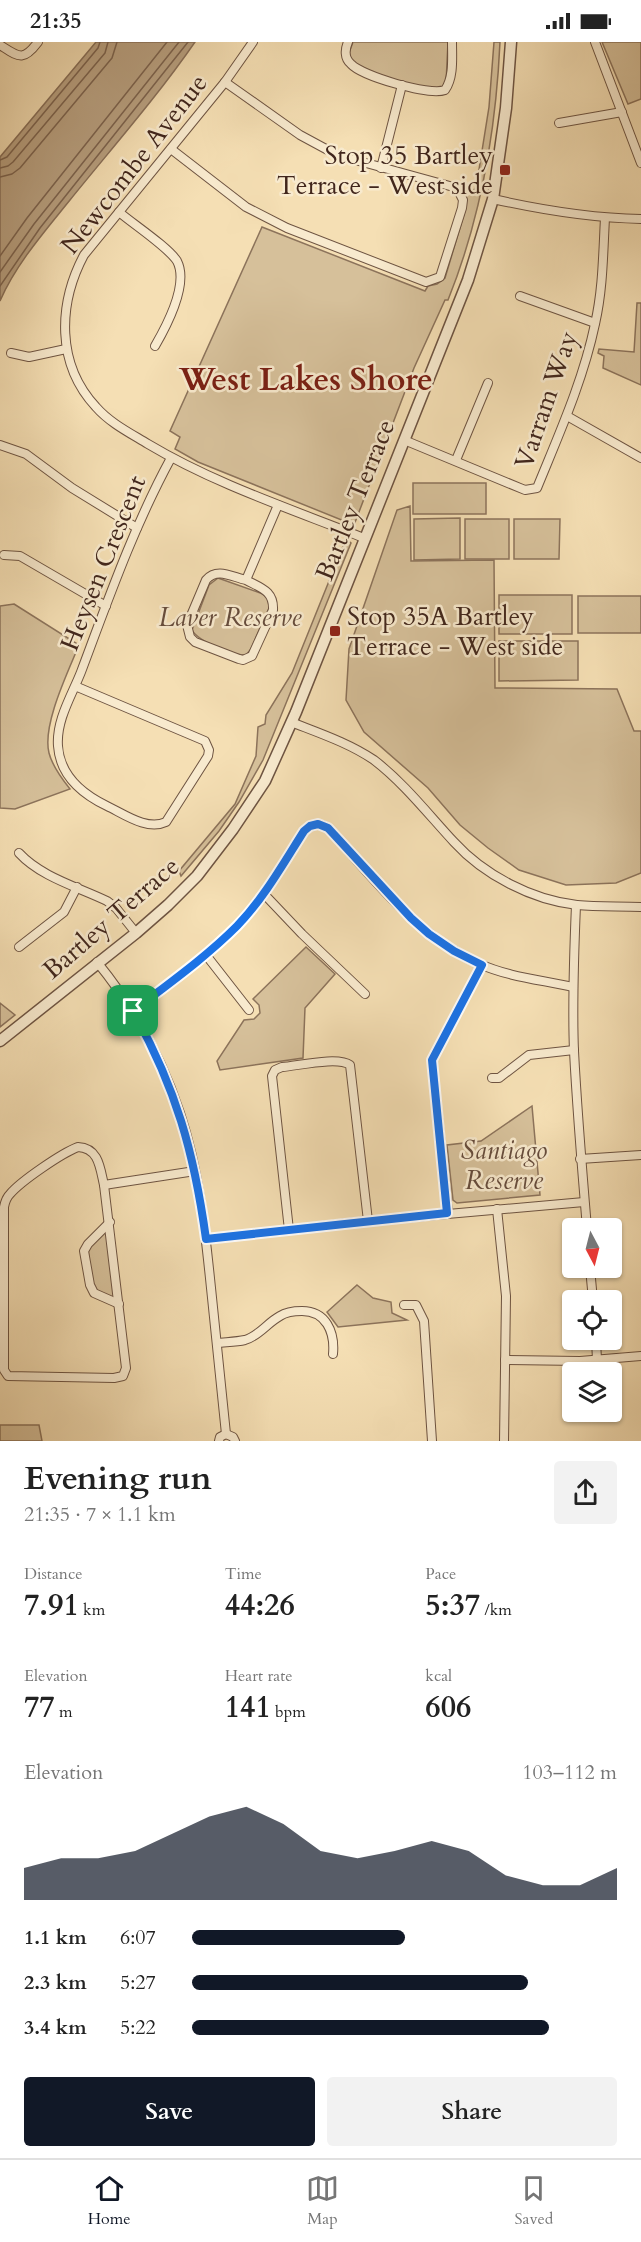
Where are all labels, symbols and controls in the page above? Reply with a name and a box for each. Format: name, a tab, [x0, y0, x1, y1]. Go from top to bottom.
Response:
text: 21:35	[30, 6, 81, 36]
street label: Newcombe Avenue	[53, 67, 215, 261]
place label: Stop 35 Bartley Terrace - West side	[277, 138, 493, 203]
marker: Stop 35 Bartley Terrace - West side	[498, 163, 512, 177]
street label: Varram Way	[506, 326, 586, 473]
district label: West Lakes Shore	[178, 358, 433, 402]
street label: Bartley Terrace	[307, 414, 403, 586]
street label: Heysen Crescent	[52, 470, 154, 656]
place label: Stop 35A Bartley Terrace - West side	[347, 599, 563, 664]
park label: Laver Reserve	[158, 600, 303, 635]
marker: Stop 35A Bartley Terrace - West side	[328, 624, 342, 638]
street label: Bartley Terrace	[35, 849, 187, 987]
pin	[107, 985, 158, 1036]
icon: arrive	[116, 994, 149, 1027]
park label: Santiago Reserve	[461, 1133, 547, 1198]
north arrow	[562, 1218, 622, 1278]
map controls	[562, 1218, 622, 1422]
button: locate	[562, 1290, 622, 1350]
button: layers	[562, 1362, 622, 1422]
text: Evening run	[24, 1456, 212, 1501]
button: share	[554, 1461, 617, 1524]
text: 21:35 · 7 × 1.1 km	[24, 1501, 176, 1528]
text: Distance	[24, 1563, 82, 1585]
text: Time	[225, 1563, 262, 1585]
text: Pace	[425, 1563, 456, 1585]
text: 7.91	[24, 1585, 79, 1626]
text: 44:26	[225, 1585, 295, 1626]
text: 5:37	[425, 1585, 480, 1626]
text: km	[79, 1599, 105, 1621]
text: /km	[480, 1599, 512, 1621]
text: Elevation	[24, 1665, 88, 1687]
text: Heart rate	[225, 1665, 292, 1687]
text: kcal	[425, 1665, 452, 1687]
text: 77	[24, 1687, 55, 1728]
text: 141	[225, 1687, 271, 1728]
text: 606	[425, 1687, 471, 1728]
text: m	[55, 1701, 73, 1723]
text: bpm	[271, 1701, 306, 1723]
text: Elevation	[24, 1759, 103, 1786]
text: 103–112 m	[522, 1759, 617, 1786]
text: 1.1 km	[24, 1924, 87, 1951]
text: 6:07	[120, 1924, 156, 1951]
text: 2.3 km	[24, 1969, 87, 1996]
text: 5:27	[120, 1969, 156, 1996]
text: 3.4 km	[24, 2014, 87, 2041]
text: 5:22	[120, 2014, 156, 2041]
button: Save	[24, 2077, 315, 2146]
button: Share	[327, 2077, 617, 2146]
tab: Home	[88, 2172, 131, 2230]
tab: Map	[306, 2172, 339, 2230]
tab: Saved	[514, 2172, 553, 2230]

